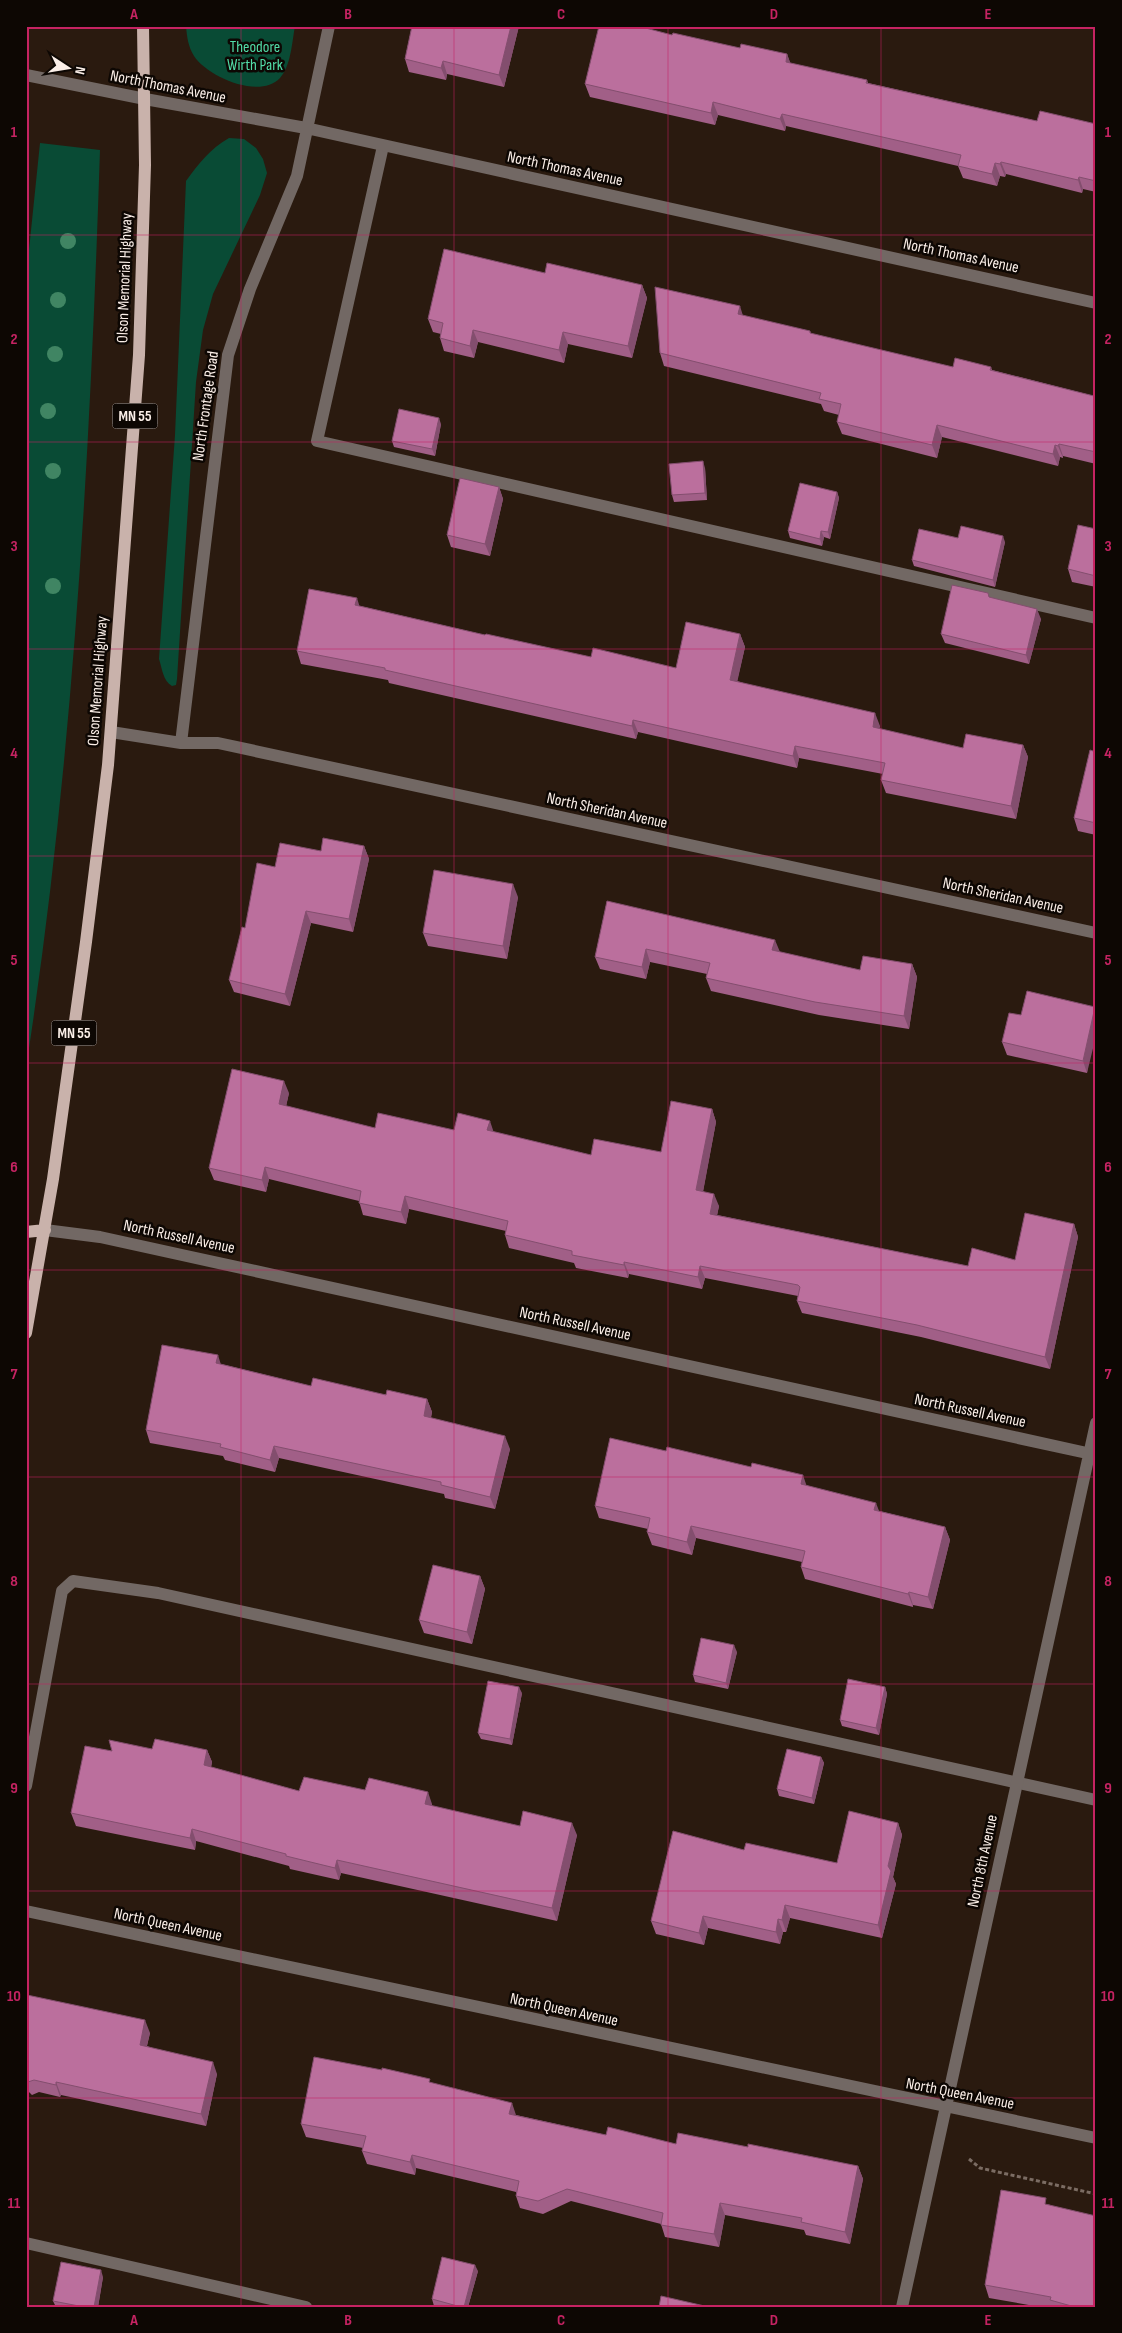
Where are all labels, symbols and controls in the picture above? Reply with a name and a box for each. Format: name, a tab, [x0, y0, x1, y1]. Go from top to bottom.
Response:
text: A	[129, 5, 138, 24]
text: B	[344, 5, 352, 24]
text: C	[557, 5, 565, 24]
text: D	[770, 5, 778, 24]
text: E	[985, 5, 992, 24]
park label: Theodore Wirth Park	[227, 38, 283, 75]
north arrow	[42, 42, 92, 92]
text: N	[71, 65, 89, 76]
street label: North Thomas Avenue	[108, 66, 228, 108]
text: 1	[11, 123, 18, 142]
text: 1	[1105, 123, 1112, 142]
street label: North Thomas Avenue	[506, 147, 624, 191]
street label: Olson Memorial Highway	[113, 213, 137, 343]
street label: North Thomas Avenue	[902, 234, 1020, 278]
text: 2	[10, 330, 18, 349]
text: 2	[1104, 330, 1112, 349]
street label: North Frontage Road	[189, 350, 223, 462]
road number: MN 55	[112, 404, 158, 428]
text: 3	[10, 537, 18, 556]
text: 3	[1104, 537, 1112, 556]
street label: Olson Memorial Highway	[84, 615, 112, 747]
text: 4	[10, 744, 18, 763]
text: 4	[1104, 744, 1112, 763]
street label: North Sheridan Avenue	[545, 789, 669, 833]
street label: North Sheridan Avenue	[941, 874, 1065, 918]
text: 5	[10, 951, 18, 970]
text: 5	[1104, 951, 1112, 970]
road number: MN 55	[52, 1020, 96, 1046]
text: 6	[10, 1158, 18, 1177]
text: 6	[1104, 1158, 1112, 1177]
street label: North Russell Avenue	[122, 1216, 236, 1258]
street label: North Russell Avenue	[518, 1303, 632, 1345]
text: 7	[11, 1365, 18, 1384]
text: 7	[1105, 1365, 1112, 1384]
street label: North Russell Avenue	[913, 1390, 1027, 1432]
text: 8	[10, 1572, 18, 1591]
text: 8	[1104, 1572, 1112, 1591]
text: 9	[10, 1779, 18, 1798]
text: 9	[1104, 1779, 1112, 1798]
street label: North 8th Avenue	[964, 1813, 1002, 1909]
street label: North Queen Avenue	[112, 1904, 224, 1946]
text: 10	[7, 1987, 21, 2006]
text: 10	[1101, 1987, 1115, 2006]
street label: North Queen Avenue	[508, 1989, 620, 2031]
street label: North Queen Avenue	[904, 2074, 1016, 2114]
text: 11	[8, 2194, 21, 2213]
text: 11	[1102, 2194, 1115, 2213]
text: A	[129, 2311, 138, 2330]
text: B	[344, 2311, 352, 2330]
text: C	[557, 2311, 565, 2330]
text: D	[770, 2311, 778, 2330]
text: E	[985, 2311, 992, 2330]

